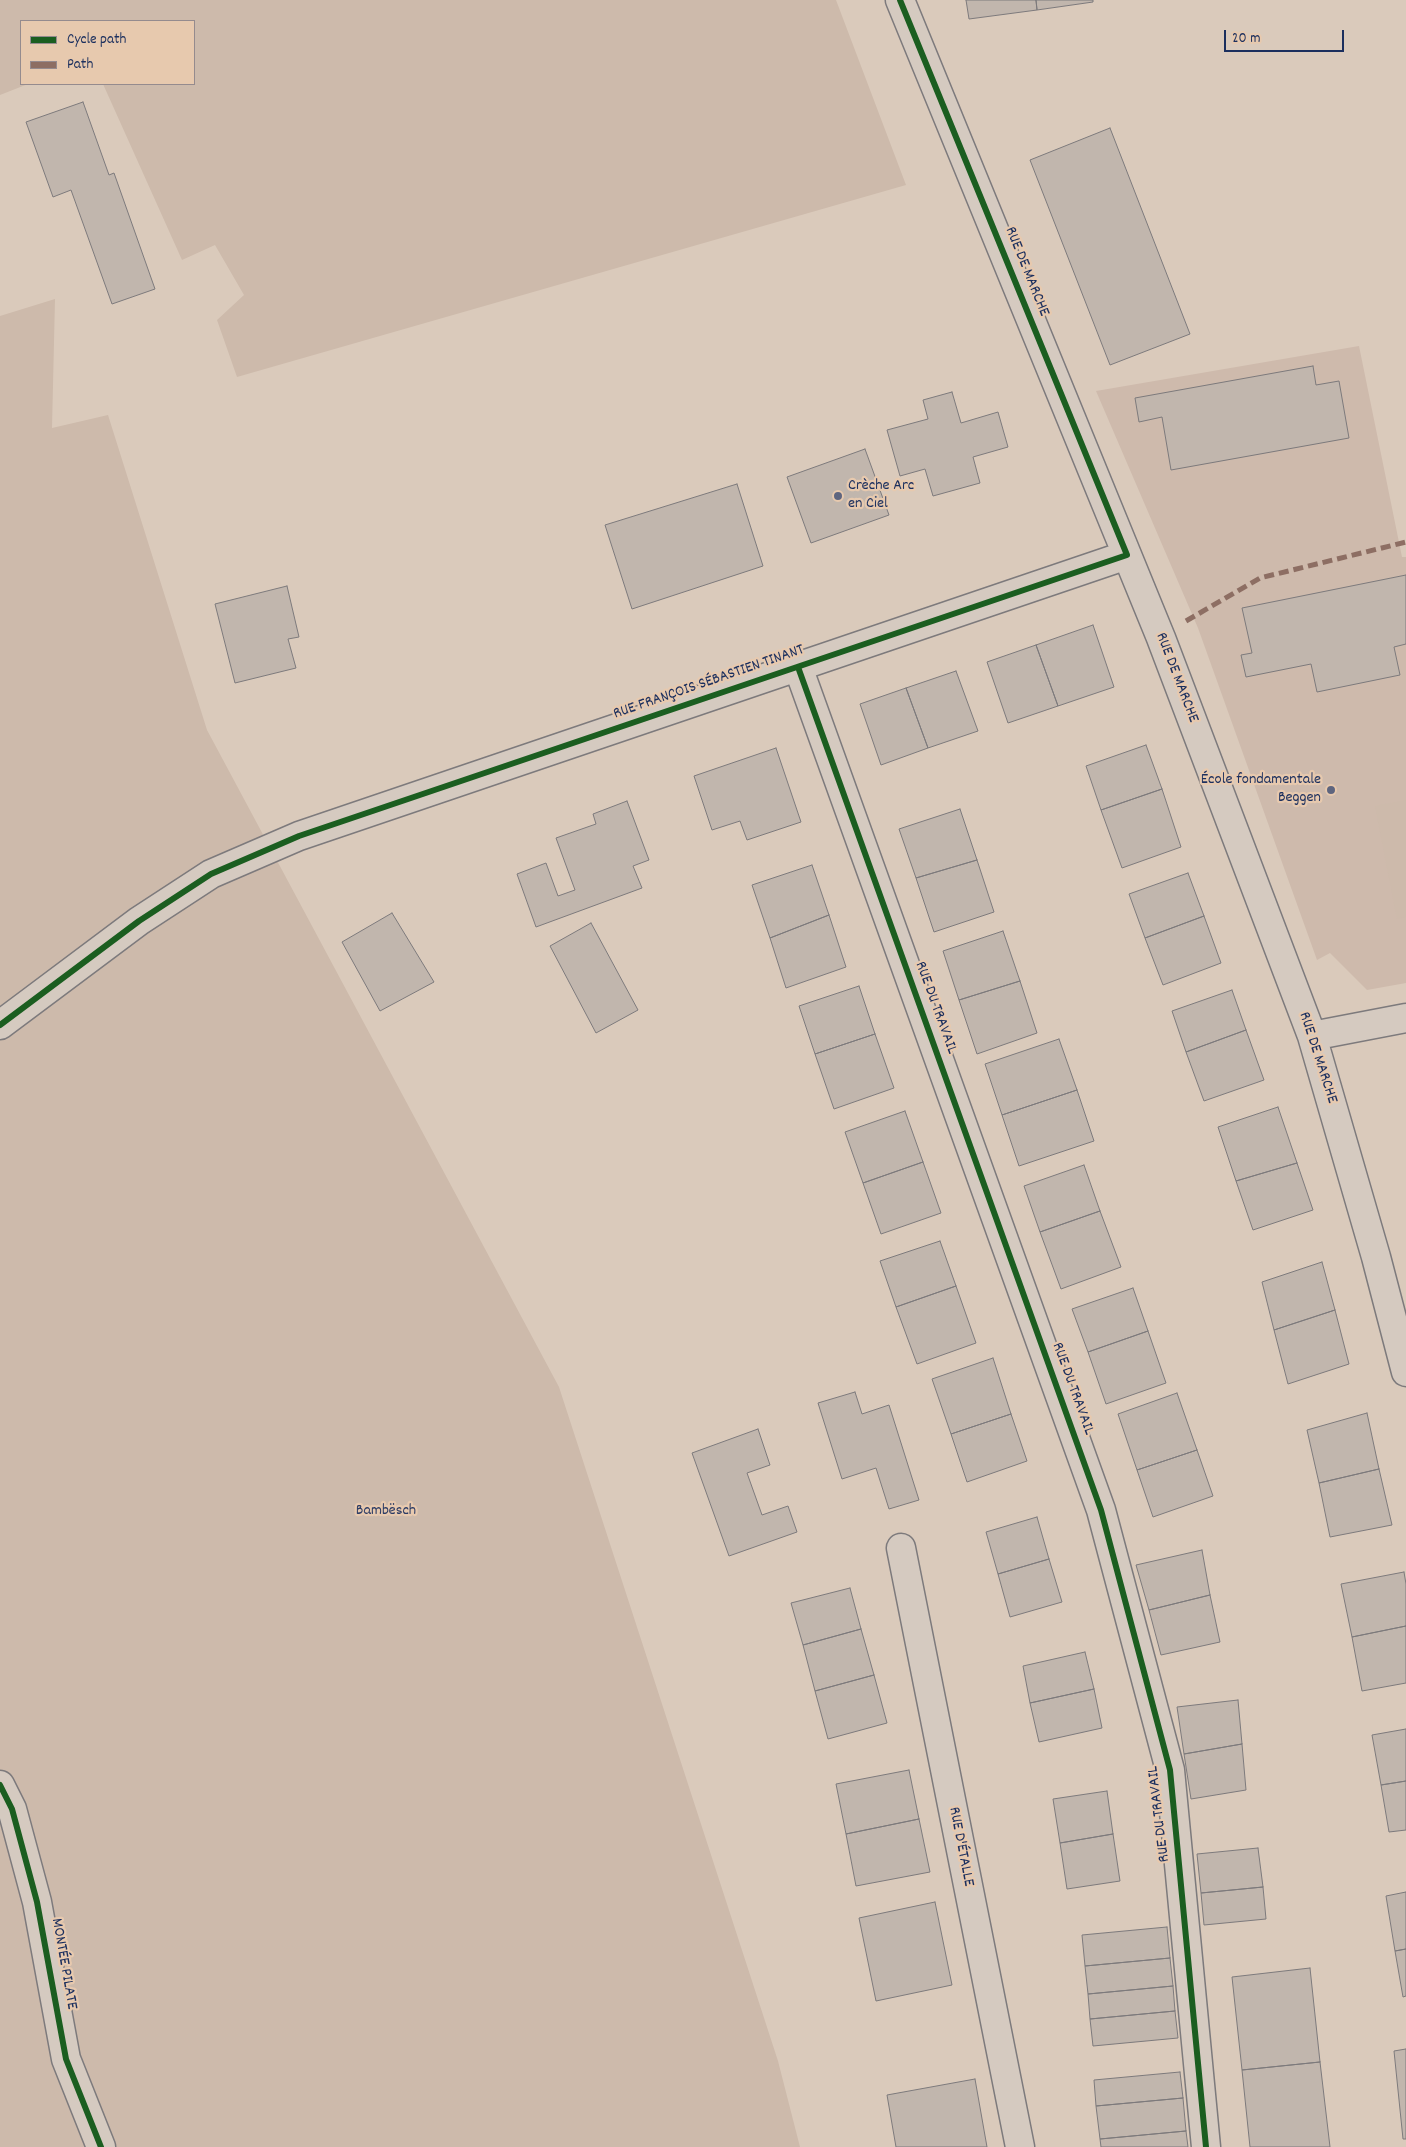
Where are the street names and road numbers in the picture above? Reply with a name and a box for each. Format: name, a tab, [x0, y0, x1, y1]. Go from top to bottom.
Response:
street label: RUE DE MARCHE	[999, 224, 1053, 320]
street label: RUE DE MARCHE	[1150, 630, 1202, 726]
street label: RUE FRANÇOIS SÉBASTIEN TINANT	[611, 641, 807, 725]
street label: RUE DU TRAVAIL	[909, 959, 961, 1057]
street label: RUE DE MARCHE	[1293, 1010, 1341, 1106]
street label: RUE DU TRAVAIL	[1046, 1340, 1098, 1438]
street label: RUE DU TRAVAIL	[1145, 1765, 1175, 1863]
street label: RUE D'ÉTALLE	[943, 1806, 977, 1888]
street label: MONTÉE PILATE	[46, 1917, 80, 2011]

